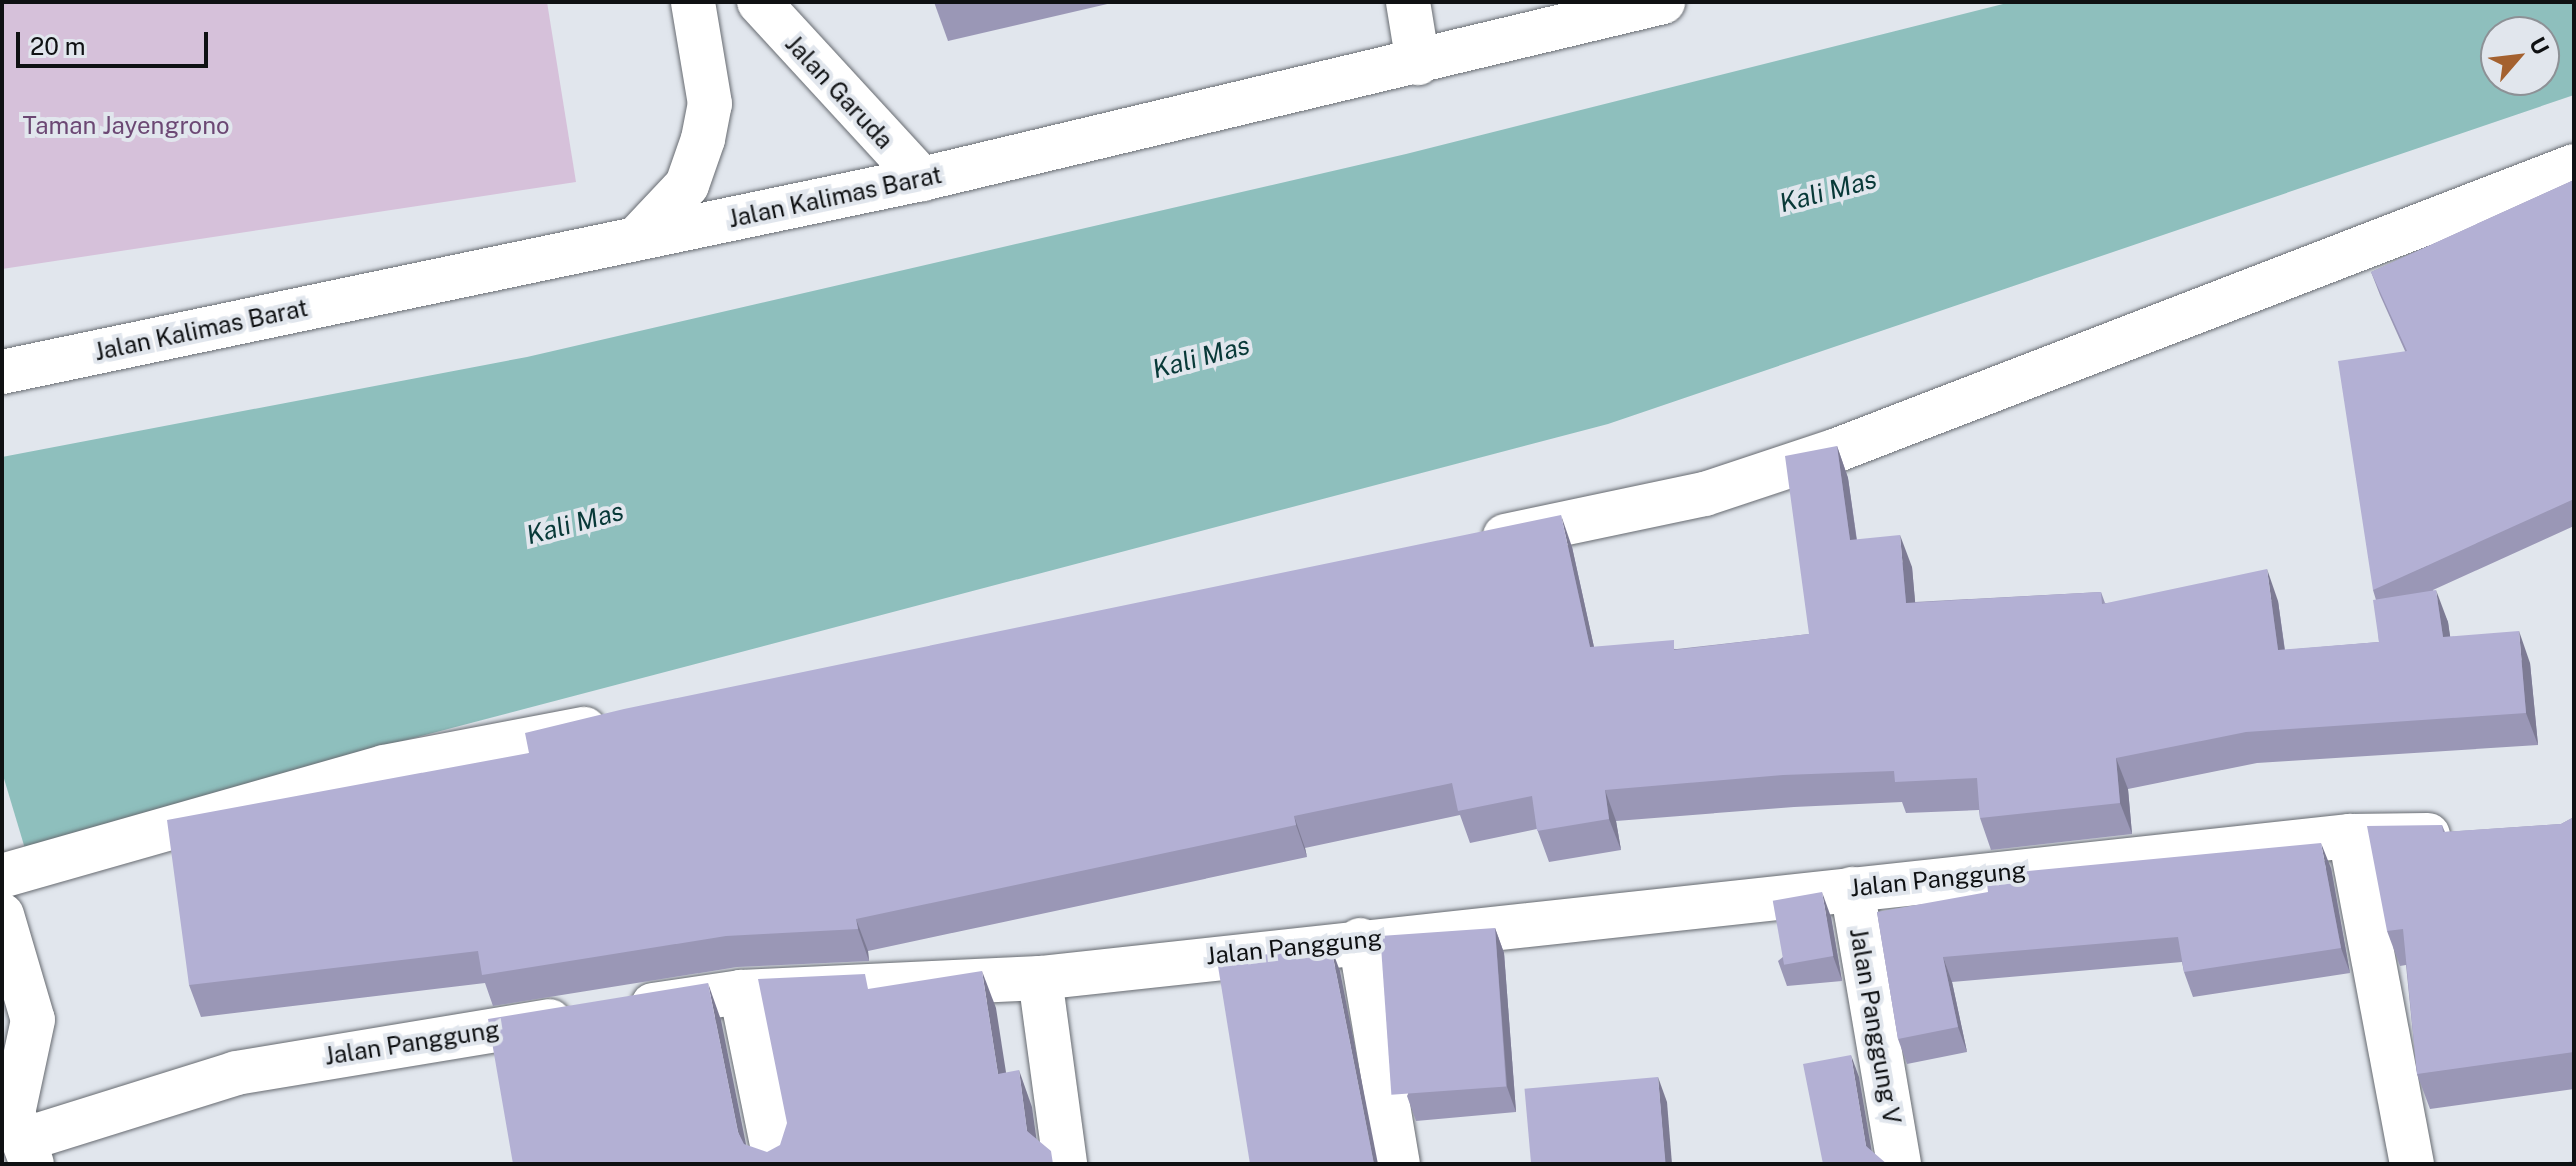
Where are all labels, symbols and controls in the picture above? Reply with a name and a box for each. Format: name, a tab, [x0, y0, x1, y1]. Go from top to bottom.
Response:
scale bar	[20, 16, 212, 66]
north arrow	[2480, 16, 2560, 96]
street label: Jalan Garuda	[779, 29, 899, 155]
text: 20 m	[30, 32, 86, 60]
text: U	[2524, 33, 2555, 59]
park label: Taman Jayengrono	[22, 112, 230, 140]
street label: Jalan Kalimas Barat	[726, 160, 944, 234]
water label: Kali Mas	[1776, 163, 1880, 219]
street label: Jalan Kalimas Barat	[92, 293, 310, 367]
water label: Kali Mas	[1149, 329, 1253, 385]
water label: Kali Mas	[523, 495, 627, 551]
street label: Jalan Panggung	[1849, 855, 2027, 903]
street label: Jalan Panggung	[1205, 923, 1383, 971]
street label: Jalan Panggung V	[1844, 926, 1906, 1126]
street label: Jalan Panggung	[322, 1015, 502, 1071]

